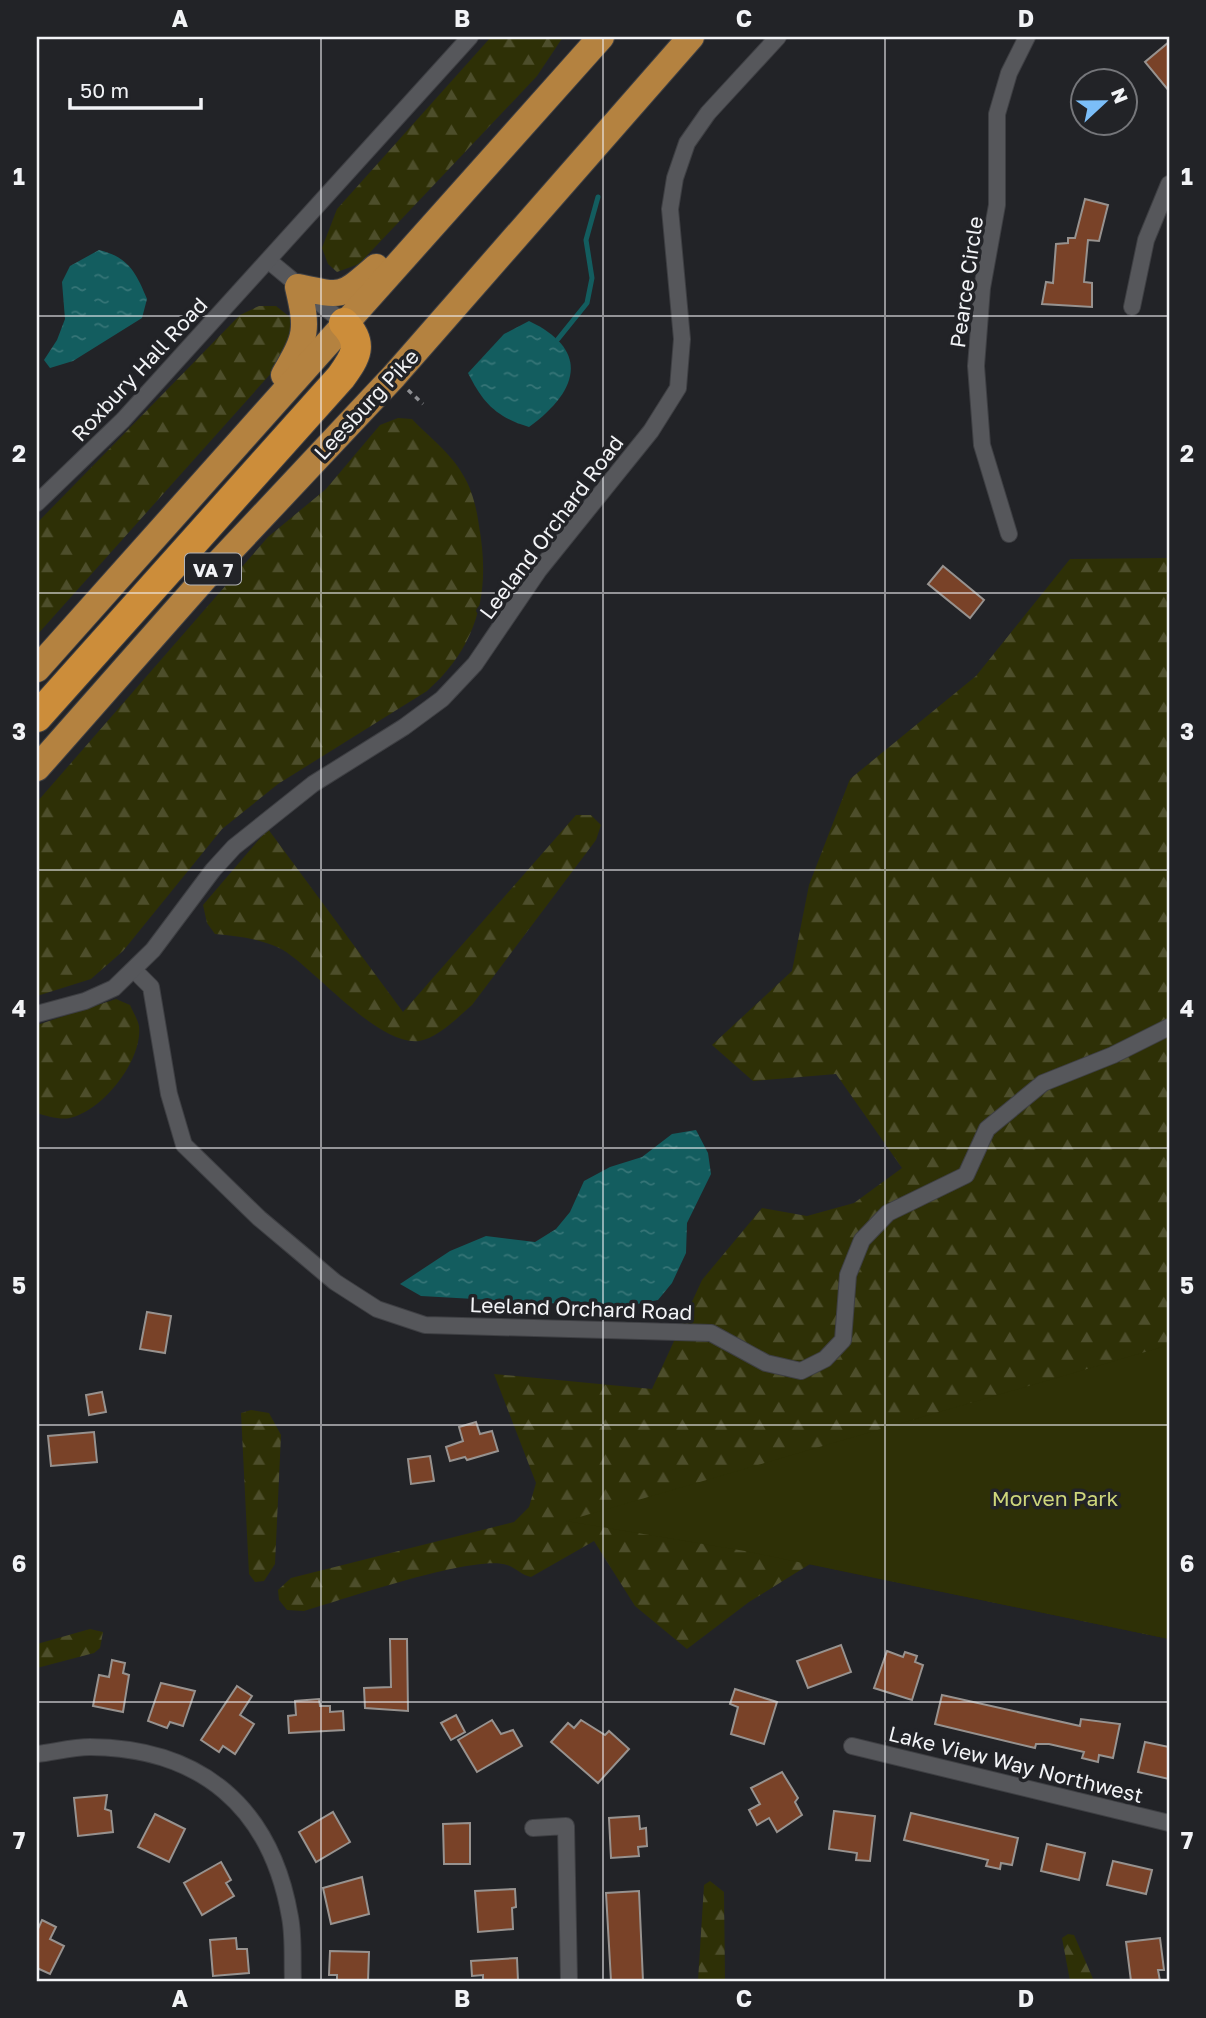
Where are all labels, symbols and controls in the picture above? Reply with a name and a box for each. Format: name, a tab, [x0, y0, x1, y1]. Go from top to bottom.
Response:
text: A	[172, 4, 189, 32]
text: B	[454, 4, 470, 32]
text: C	[736, 4, 752, 32]
text: D	[1018, 4, 1034, 32]
scale bar	[70, 66, 201, 110]
north arrow	[1070, 66, 1140, 136]
text: 50 m	[80, 77, 129, 103]
text: N	[1107, 84, 1134, 106]
text: 1	[13, 162, 25, 190]
text: 1	[1181, 162, 1193, 190]
street label: Pearce Circle	[944, 215, 988, 349]
street label: Roxbury Hall Road	[66, 292, 212, 446]
street label: Leesburg Pike	[308, 343, 424, 465]
street label: Leeland Orchard Road	[473, 430, 629, 624]
text: 2	[12, 439, 26, 467]
text: 2	[1180, 439, 1194, 467]
road number: VA 7	[185, 554, 241, 584]
text: 3	[12, 717, 26, 745]
text: 3	[1180, 717, 1194, 745]
text: 4	[12, 994, 26, 1022]
text: 4	[1180, 994, 1194, 1022]
text: 5	[12, 1271, 26, 1299]
text: 5	[1180, 1271, 1194, 1299]
street label: Leeland Orchard Road	[469, 1291, 693, 1325]
park label: Morven Park	[992, 1485, 1118, 1511]
text: 6	[12, 1549, 26, 1577]
text: 6	[1180, 1549, 1194, 1577]
street label: Lake View Way Northwest	[886, 1720, 1146, 1808]
text: 7	[13, 1826, 25, 1854]
text: 7	[1181, 1826, 1193, 1854]
text: A	[172, 1984, 189, 2012]
text: B	[454, 1984, 470, 2012]
text: C	[736, 1984, 752, 2012]
text: D	[1018, 1984, 1034, 2012]

